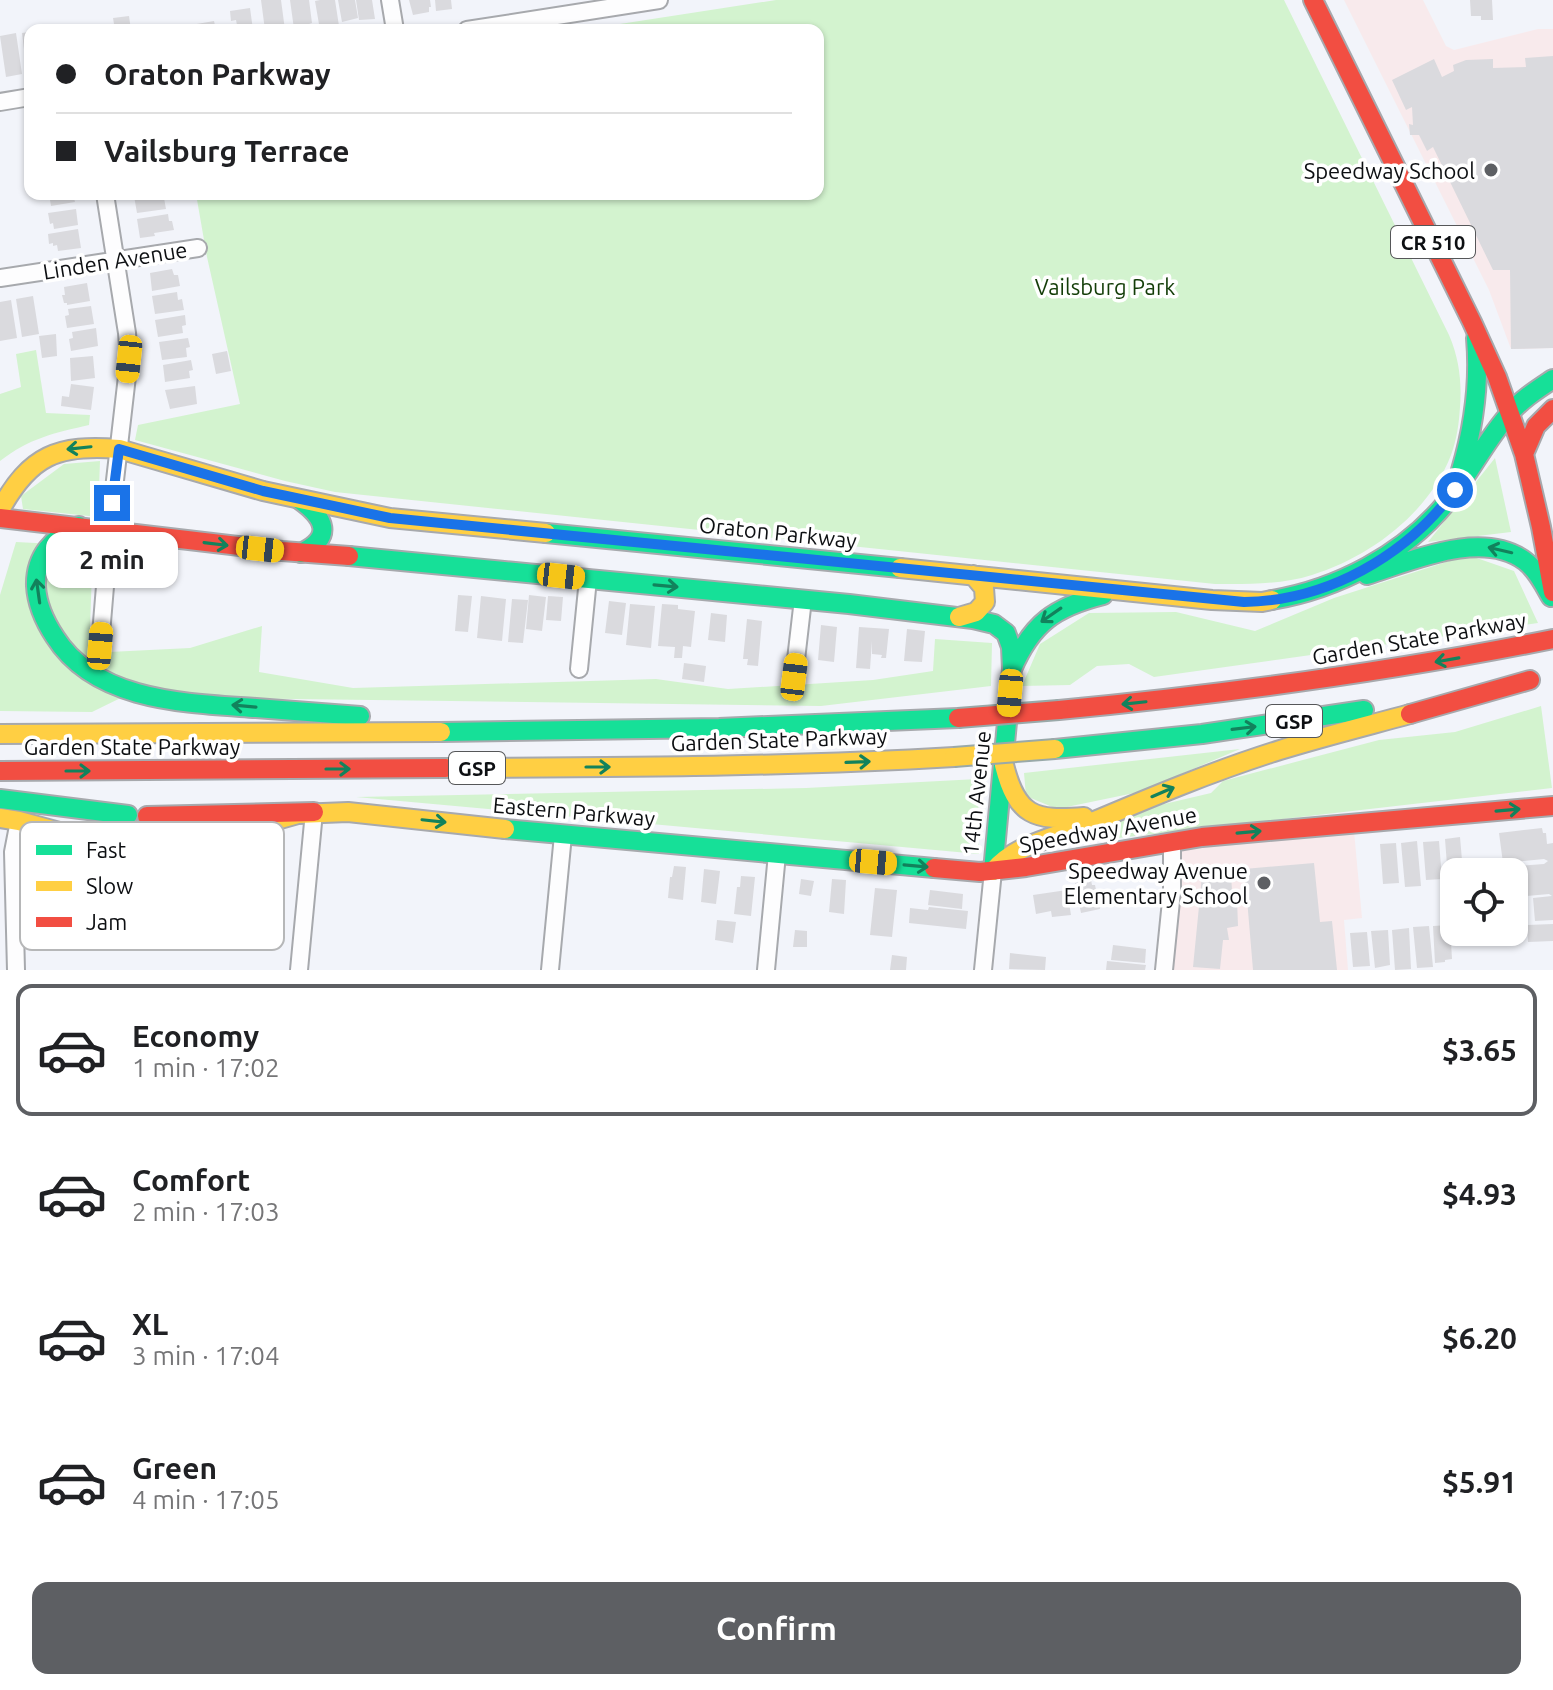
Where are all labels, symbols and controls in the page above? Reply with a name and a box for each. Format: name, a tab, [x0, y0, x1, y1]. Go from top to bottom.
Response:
text: Oraton Parkway	[104, 57, 331, 91]
text: Vailsburg Terrace	[104, 134, 350, 168]
place label: Speedway School	[1304, 158, 1475, 183]
marker: Speedway School	[1482, 161, 1500, 179]
road number: CR 510	[1391, 226, 1475, 258]
street label: Linden Avenue	[41, 236, 189, 284]
park label: Vailsburg Park	[1035, 274, 1175, 299]
car	[115, 334, 143, 384]
one-way arrow	[66, 441, 92, 456]
route start	[1437, 472, 1473, 508]
route end	[94, 485, 130, 521]
street label: Oraton Parkway	[698, 511, 858, 553]
callout: 2 min	[46, 531, 178, 587]
car	[235, 535, 285, 563]
one-way arrow	[203, 536, 229, 551]
one-way arrow	[1487, 542, 1513, 557]
text: 2 min	[79, 545, 145, 574]
car	[536, 562, 586, 590]
one-way arrow	[30, 578, 45, 605]
one-way arrow	[652, 579, 678, 594]
one-way arrow	[1040, 607, 1062, 624]
street label: Garden State Parkway	[1310, 607, 1528, 669]
car	[86, 621, 114, 671]
car	[779, 652, 809, 702]
one-way arrow	[1435, 653, 1460, 668]
car	[996, 668, 1024, 718]
one-way arrow	[1121, 696, 1148, 711]
one-way arrow	[231, 699, 258, 714]
road number: GSP	[1266, 705, 1322, 737]
one-way arrow	[1231, 720, 1256, 735]
street label: Garden State Parkway	[670, 723, 888, 755]
street label: 14th Avenue	[957, 729, 995, 857]
street label: Garden State Parkway	[24, 734, 241, 759]
road number: GSP	[449, 752, 505, 784]
one-way arrow	[844, 755, 871, 770]
one-way arrow	[584, 759, 611, 775]
one-way arrow	[324, 761, 351, 777]
one-way arrow	[64, 763, 91, 779]
one-way arrow	[1150, 784, 1175, 798]
street label: Eastern Parkway	[492, 791, 656, 831]
street label: Speedway Avenue	[1017, 801, 1199, 857]
one-way arrow	[1494, 802, 1521, 817]
one-way arrow	[420, 814, 447, 829]
legend	[20, 822, 284, 950]
one-way arrow	[1235, 824, 1262, 839]
text: Fast	[86, 837, 127, 862]
car	[848, 848, 898, 876]
place label: Speedway Avenue Elementary School	[1064, 858, 1248, 908]
map controls	[1440, 858, 1528, 946]
button: locate	[1440, 858, 1528, 946]
one-way arrow	[902, 859, 929, 874]
text: Slow	[86, 873, 133, 898]
marker: Speedway Avenue Elementary School	[1255, 874, 1273, 892]
text: Jam	[86, 909, 127, 934]
icon: car	[36, 1014, 108, 1086]
text: Economy	[132, 1019, 259, 1053]
text: $3.65	[1442, 1033, 1517, 1067]
text: 1 min · 17:02	[132, 1053, 280, 1082]
icon: car	[36, 1158, 108, 1230]
text: Comfort	[132, 1163, 250, 1197]
text: $4.93	[1442, 1177, 1517, 1211]
text: 2 min · 17:03	[132, 1197, 280, 1226]
icon: car	[36, 1302, 108, 1374]
text: XL	[132, 1307, 168, 1341]
text: $6.20	[1442, 1321, 1517, 1355]
text: 3 min · 17:04	[132, 1341, 280, 1370]
icon: car	[36, 1446, 108, 1518]
text: Green	[132, 1451, 217, 1485]
text: $5.91	[1442, 1465, 1517, 1499]
text: 4 min · 17:05	[132, 1485, 280, 1514]
button: Confirm	[32, 1582, 1521, 1674]

